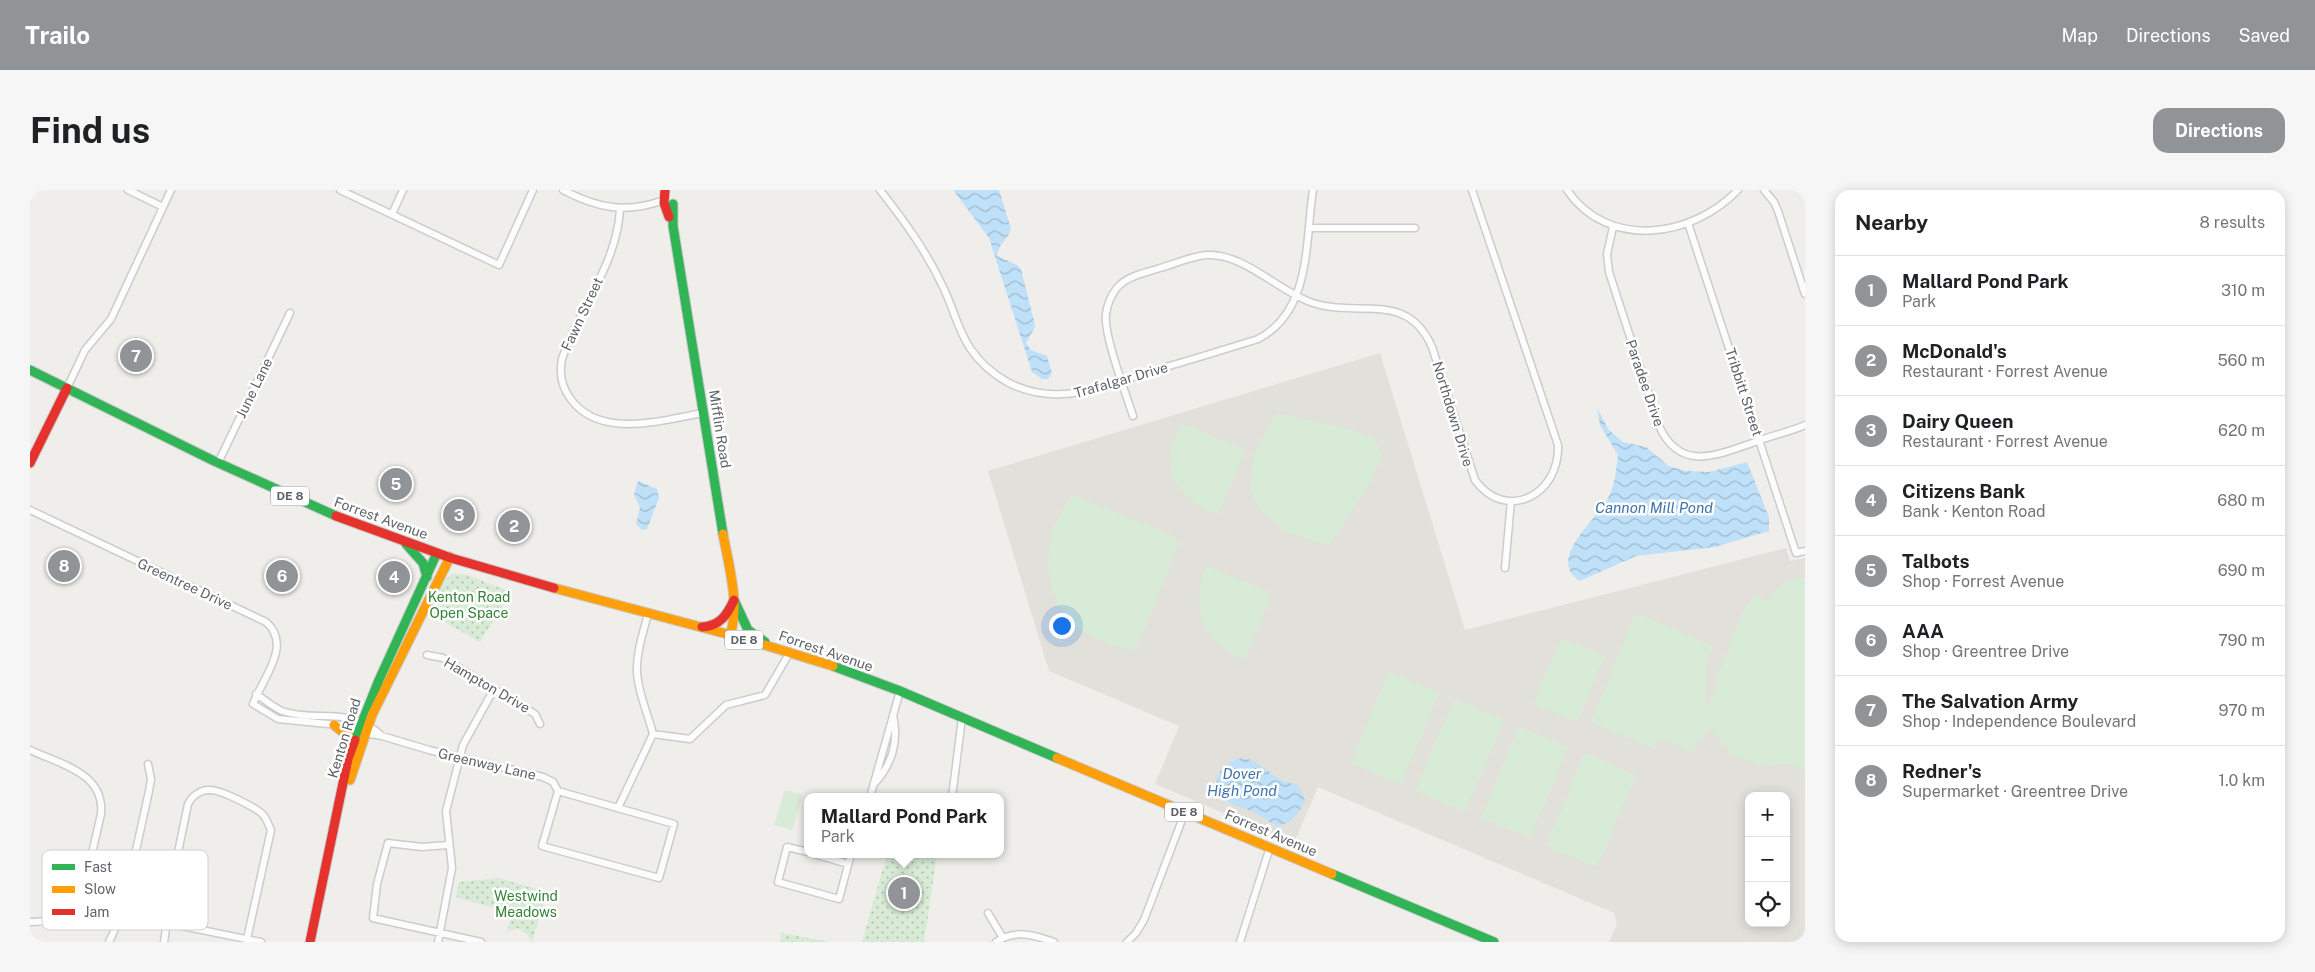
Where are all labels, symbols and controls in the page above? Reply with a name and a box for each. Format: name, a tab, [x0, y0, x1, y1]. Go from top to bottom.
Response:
text: Trailo	[25, 21, 90, 49]
text: Map	[2061, 25, 2098, 46]
text: Directions	[2126, 25, 2211, 46]
text: Saved	[2239, 25, 2290, 46]
button: Directions	[2153, 108, 2285, 153]
text: Find us	[30, 110, 150, 151]
text: Nearby	[1855, 210, 1928, 235]
text: 8 results	[2200, 213, 2265, 232]
text: Mallard Pond Park	[1902, 270, 2069, 292]
street label: Fawn Street	[558, 275, 606, 353]
text: 1	[1868, 281, 1874, 300]
text: 310 m	[2221, 281, 2265, 300]
text: Park	[1902, 292, 1936, 311]
pin: 7	[120, 337, 152, 375]
street label: Paradee Drive	[1623, 338, 1667, 428]
text: McDonald's	[1902, 340, 2007, 362]
street label: Tribbitt Street	[1722, 346, 1766, 438]
text: 2	[1866, 351, 1876, 370]
text: 560 m	[2217, 351, 2265, 370]
street label: June Lane	[233, 355, 275, 421]
street label: Trafalgar Drive	[1072, 359, 1170, 401]
street label: Northdown Drive	[1429, 359, 1477, 469]
text: Restaurant · Forrest Avenue	[1902, 362, 2108, 381]
street label: Mifflin Road	[706, 389, 734, 469]
text: Dairy Queen	[1902, 410, 2014, 432]
text: 3	[1866, 421, 1876, 440]
text: 620 m	[2218, 421, 2265, 440]
text: Restaurant · Forrest Avenue	[1902, 432, 2108, 451]
pin: 5	[380, 465, 412, 503]
text: Citizens Bank	[1902, 480, 2025, 502]
road number: DE 8	[271, 486, 309, 506]
text: 4	[1866, 491, 1876, 510]
text: 680 m	[2217, 491, 2265, 510]
street label: Forrest Avenue	[332, 494, 430, 542]
pin: 3	[443, 496, 475, 534]
water label: Cannon Mill Pond	[1595, 499, 1713, 516]
text: Bank · Kenton Road	[1902, 502, 2046, 521]
pin: 2	[498, 507, 530, 545]
pin: 8	[48, 547, 80, 585]
text: Talbots	[1902, 550, 1970, 572]
street label: Greentree Drive	[135, 555, 235, 613]
pin: 6	[266, 557, 298, 595]
pin: 4	[378, 558, 410, 596]
text: 5	[1866, 561, 1876, 580]
text: 690 m	[2218, 561, 2265, 580]
text: Shop · Forrest Avenue	[1902, 572, 2064, 591]
park label: Kenton Road Open Space	[428, 589, 510, 621]
your location	[1049, 613, 1075, 639]
text: AAA	[1902, 620, 1944, 642]
street label: Forrest Avenue	[777, 627, 875, 675]
road number: DE 8	[725, 630, 763, 650]
text: 6	[1866, 631, 1876, 650]
text: 790 m	[2218, 631, 2265, 650]
text: Shop · Greentree Drive	[1902, 642, 2069, 661]
street label: Hampton Drive	[441, 654, 533, 716]
text: The Salvation Army	[1902, 690, 2078, 712]
street label: Kenton Road	[324, 696, 364, 780]
text: 7	[1866, 701, 1876, 720]
text: 970 m	[2218, 701, 2265, 720]
text: Shop · Independence Boulevard	[1902, 712, 2136, 731]
street label: Greenway Lane	[436, 745, 538, 783]
text: Redner's	[1902, 760, 1981, 782]
water label: Dover High Pond	[1207, 765, 1277, 799]
text: 8	[1866, 771, 1876, 790]
text: 1.0 km	[2218, 771, 2265, 790]
text: Supermarket · Greentree Drive	[1902, 782, 2128, 801]
map controls	[1745, 792, 1790, 927]
button: +	[1745, 792, 1790, 837]
popup	[804, 793, 1004, 858]
road number: DE 8	[1165, 802, 1203, 822]
text: Mallard Pond Park	[821, 805, 987, 827]
street label: Forrest Avenue	[1222, 806, 1320, 860]
text: Park	[821, 827, 855, 846]
button: −	[1745, 837, 1790, 882]
legend	[42, 850, 208, 930]
text: Fast	[84, 859, 112, 875]
pin: 1	[888, 874, 920, 912]
text: Slow	[84, 881, 116, 897]
button: locate	[1745, 882, 1790, 927]
park label: Westwind Meadows	[494, 888, 558, 920]
text: Jam	[84, 904, 109, 920]

